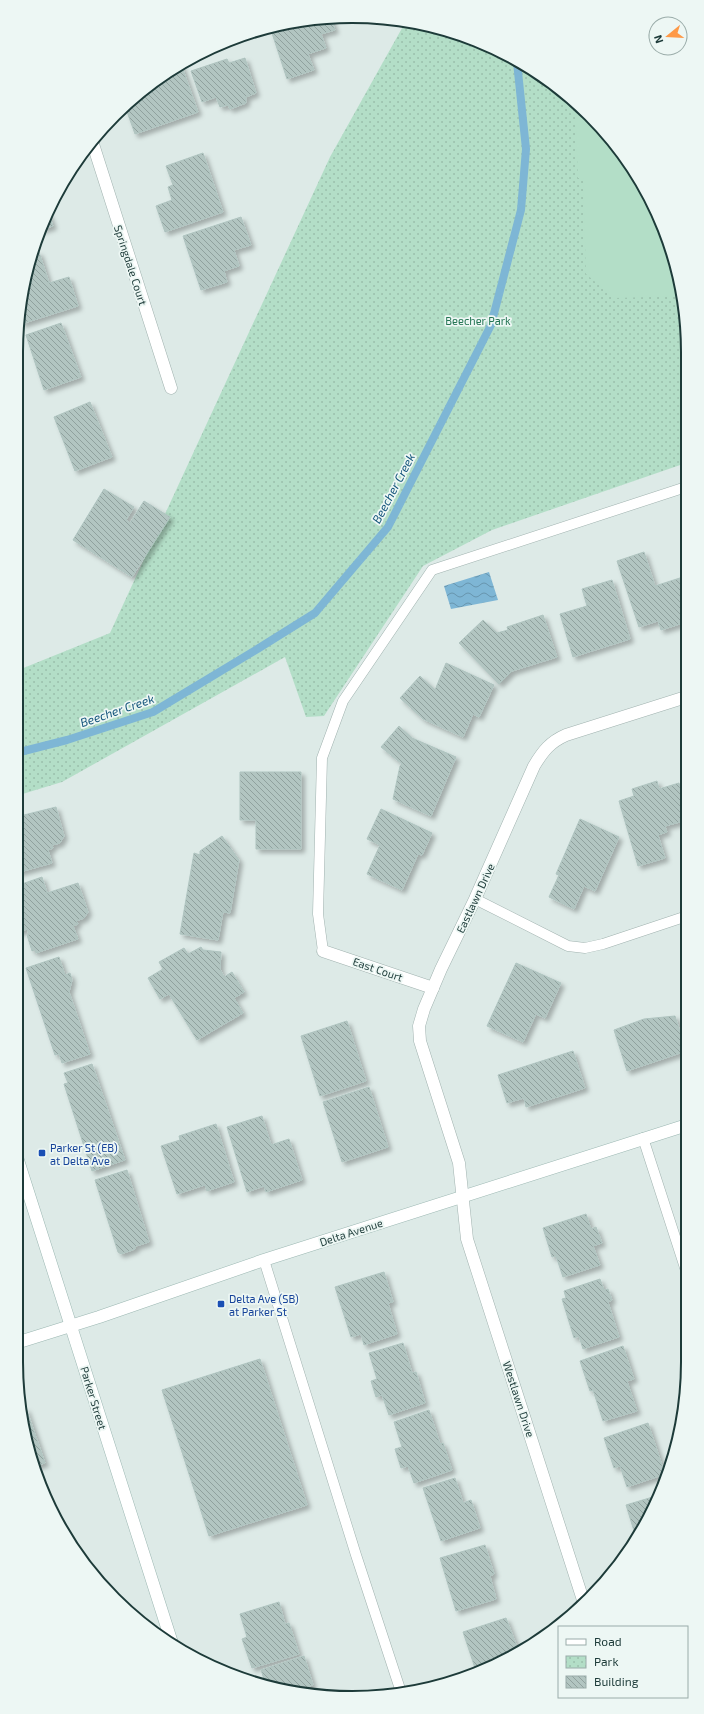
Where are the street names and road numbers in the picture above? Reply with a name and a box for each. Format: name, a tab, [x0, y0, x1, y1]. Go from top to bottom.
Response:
street label: Springdale Court	[112, 223, 150, 307]
street label: Eastlawn Drive	[453, 861, 497, 935]
street label: East Court	[351, 954, 405, 984]
street label: Delta Avenue	[318, 1216, 384, 1248]
street label: Westlawn Drive	[501, 1359, 537, 1439]
street label: Parker Street	[78, 1365, 110, 1431]

